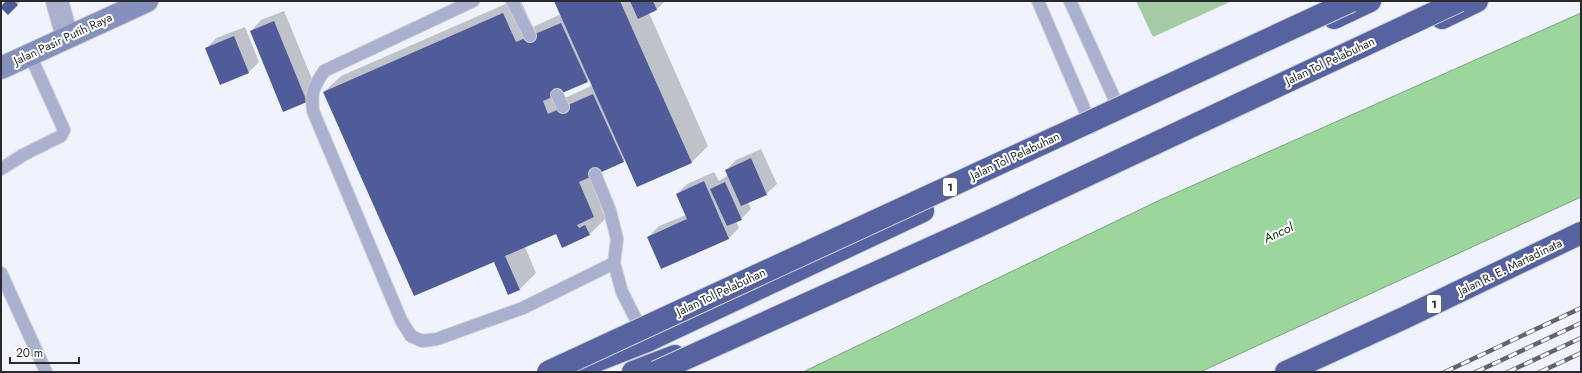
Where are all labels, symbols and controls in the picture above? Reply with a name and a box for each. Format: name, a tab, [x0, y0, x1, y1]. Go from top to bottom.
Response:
street label: Jalan Pasir Putih Raya	[9, 8, 115, 71]
street label: Jalan Tol Pelabuhan	[1281, 32, 1378, 90]
street label: Jalan Tol Pelabuhan	[966, 127, 1063, 185]
road number: 1	[943, 178, 957, 196]
water label: Ancol	[1259, 217, 1297, 248]
street label: Jalan R. E. Martadinata	[1453, 234, 1565, 301]
street label: Jalan Tol Pelabuhan	[672, 263, 769, 321]
road number: 1	[1427, 295, 1441, 313]
scale bar	[10, 339, 79, 365]
text: 20 m	[16, 344, 43, 362]

